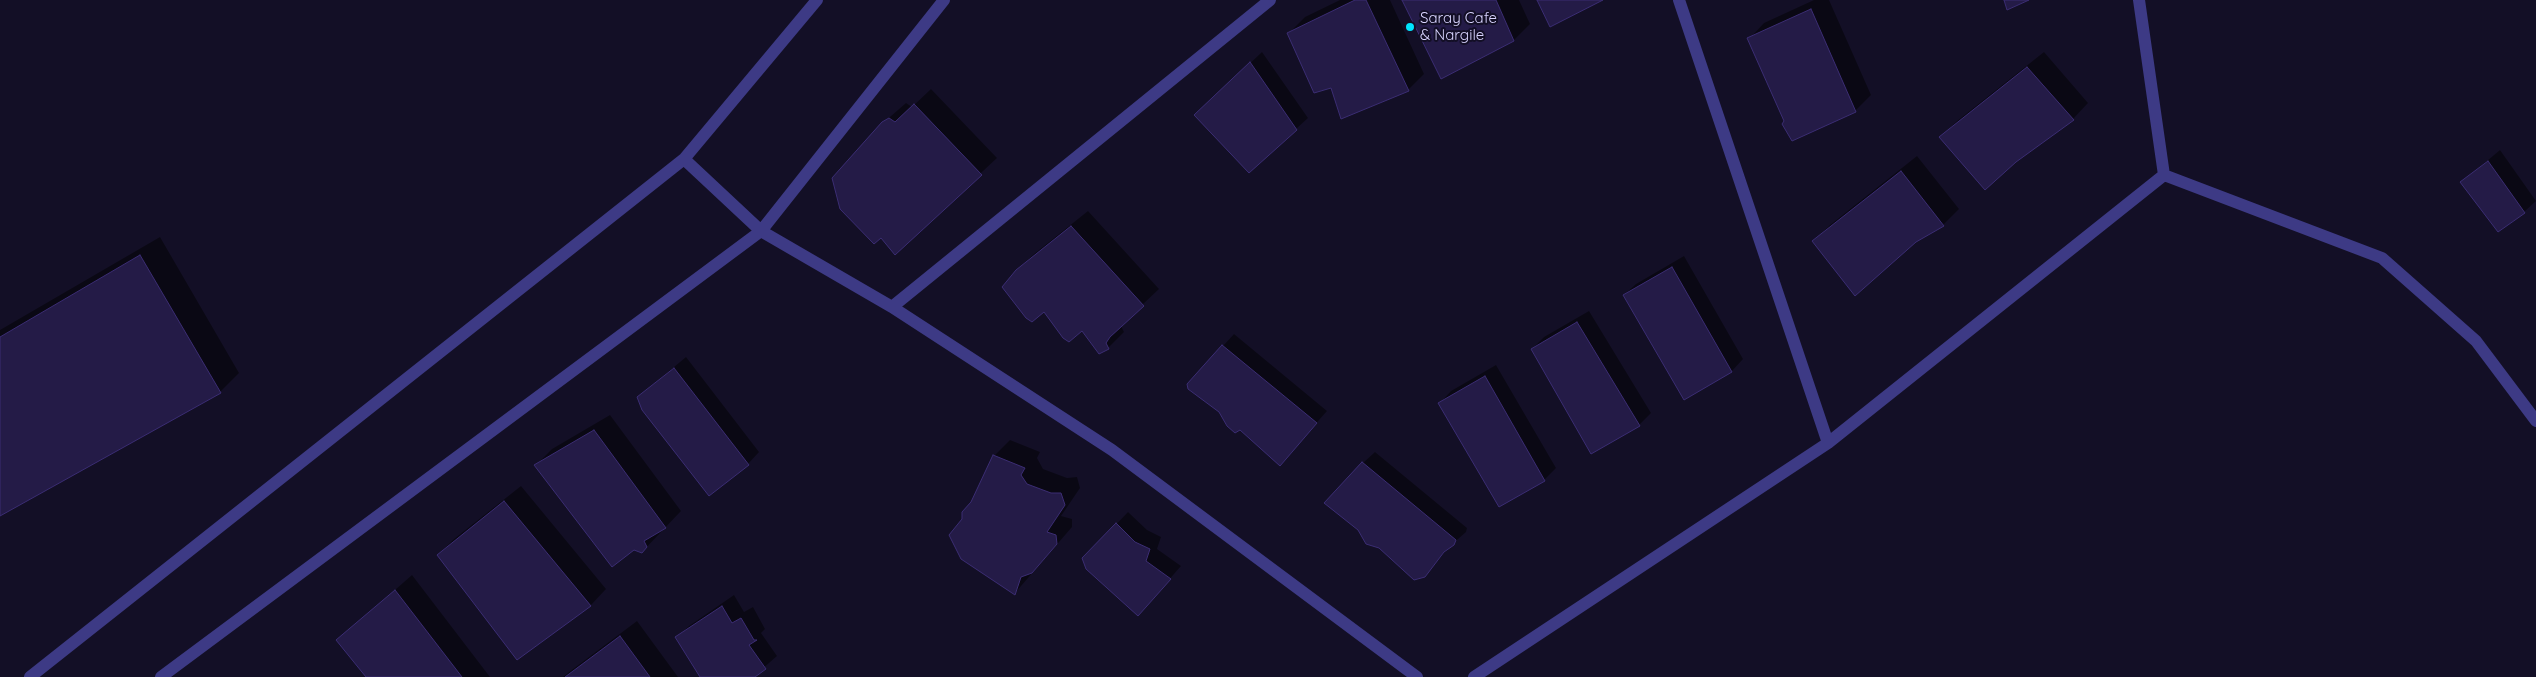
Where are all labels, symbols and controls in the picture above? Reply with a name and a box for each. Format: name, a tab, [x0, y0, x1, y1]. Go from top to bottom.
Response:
place label: Saray Cafe & Nargile	[1420, 9, 1497, 44]
marker: Saray Cafe & Nargile	[1404, 21, 1416, 33]

